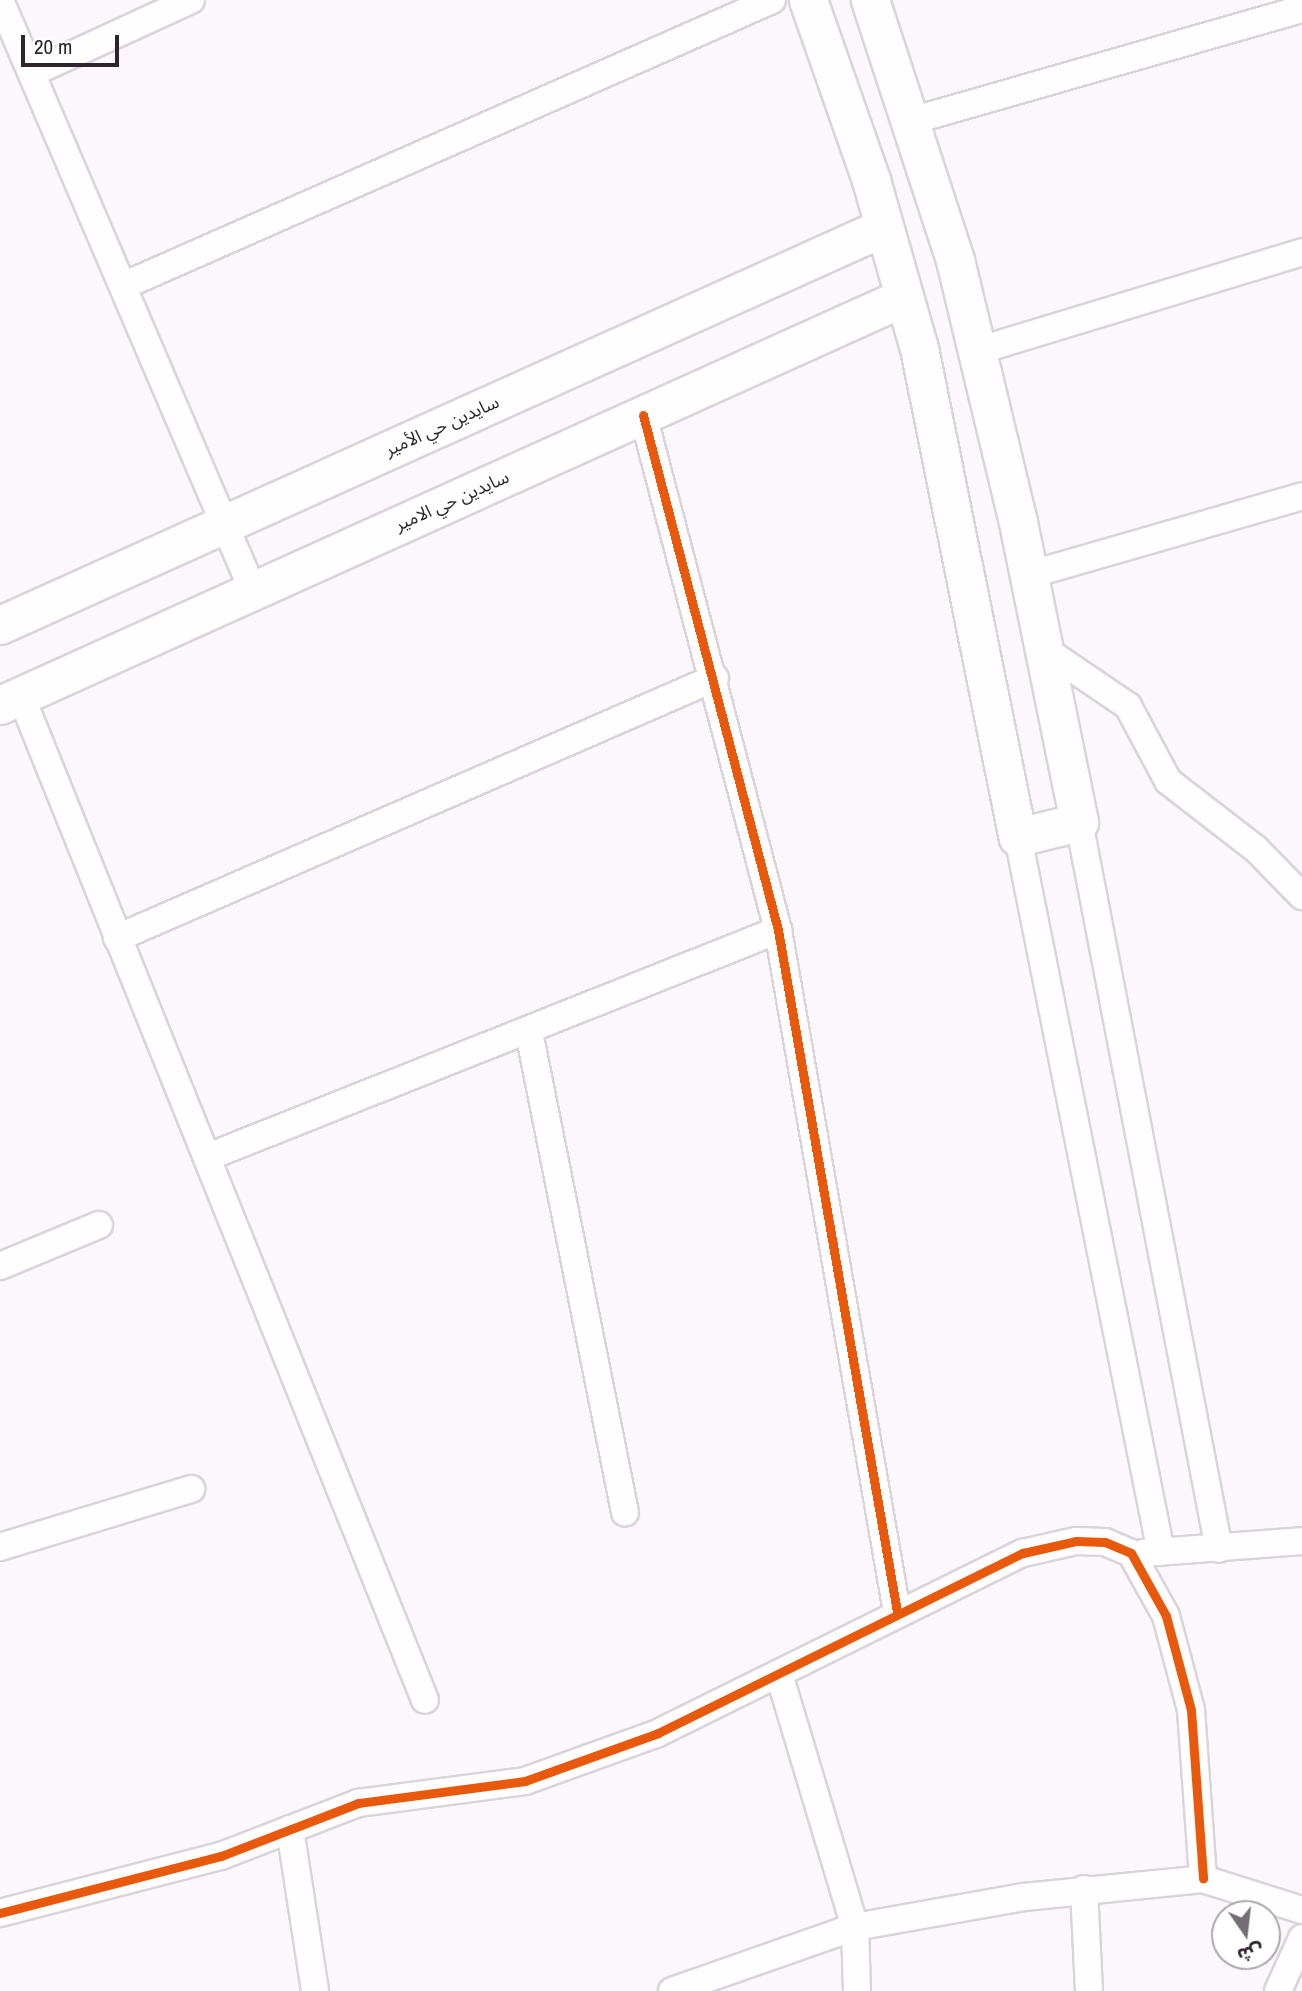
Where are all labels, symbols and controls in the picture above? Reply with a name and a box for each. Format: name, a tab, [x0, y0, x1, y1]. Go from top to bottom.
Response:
scale bar	[24, 21, 122, 65]
text: 20 m	[34, 32, 72, 61]
street label: سايدين حي الأمير	[381, 391, 503, 461]
street label: سايدين حي الامير	[391, 466, 513, 536]
north arrow	[1211, 1900, 1281, 1970]
text: ش	[1235, 1938, 1266, 1969]

